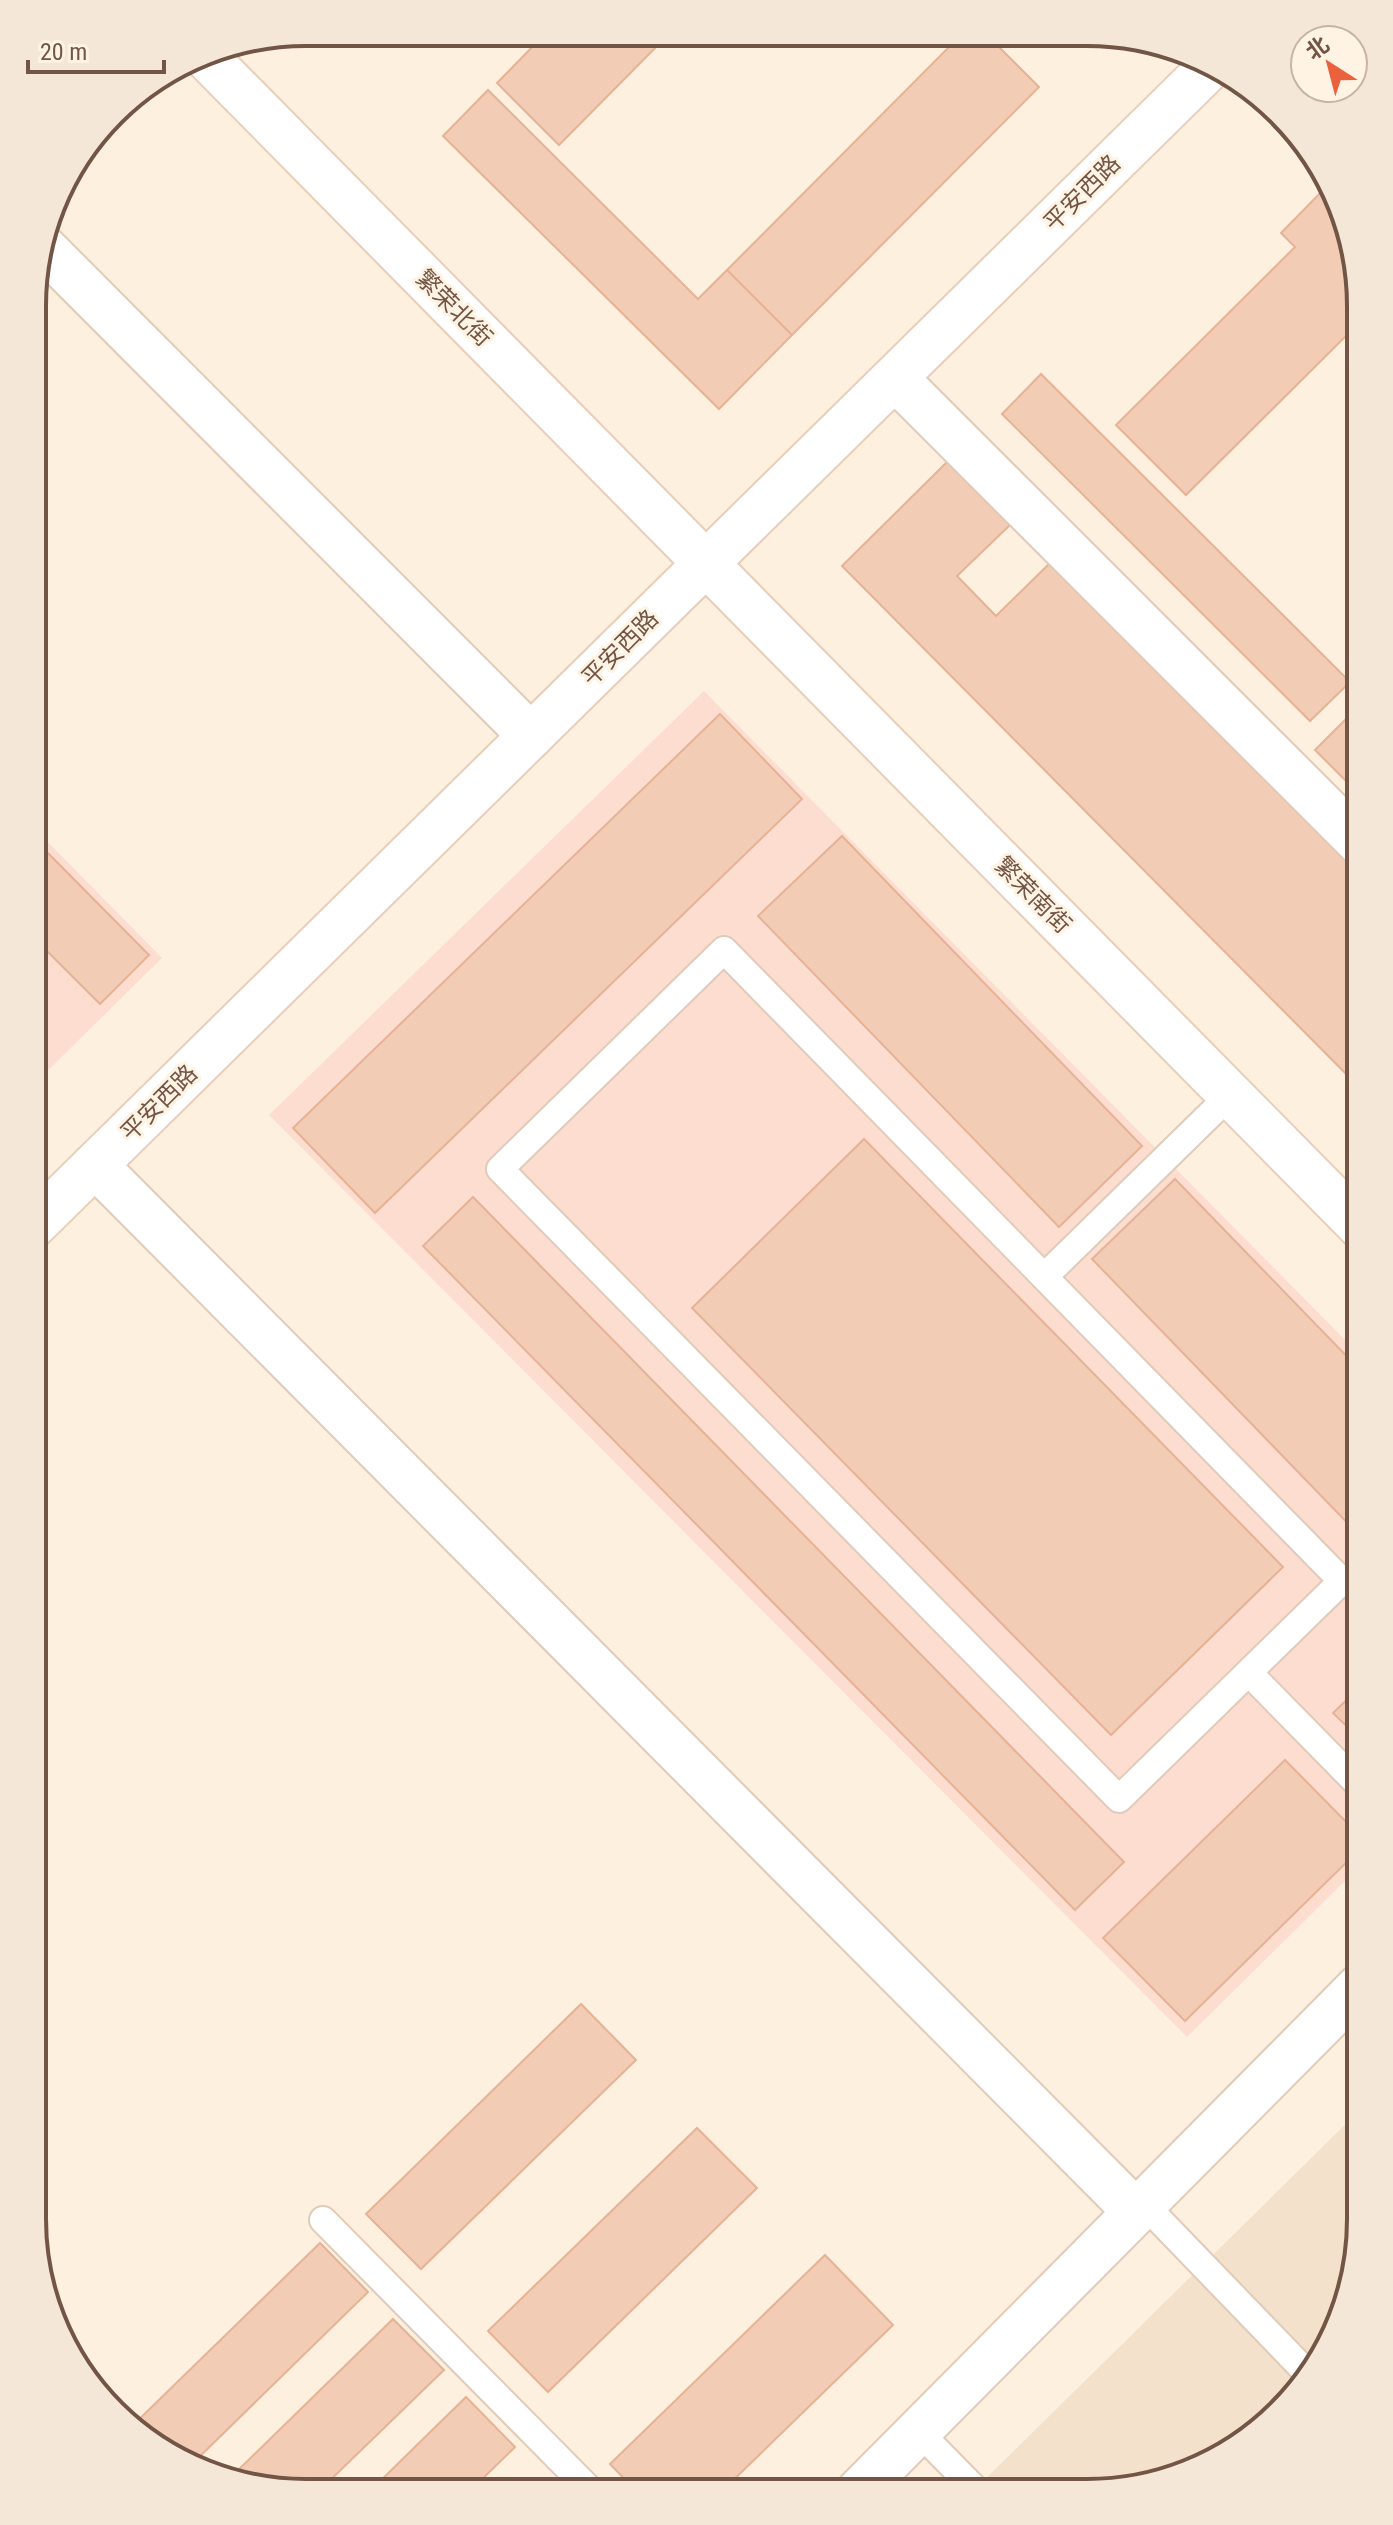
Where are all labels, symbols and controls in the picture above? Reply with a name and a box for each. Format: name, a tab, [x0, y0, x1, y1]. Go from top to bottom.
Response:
scale bar	[28, 24, 164, 74]
north arrow	[1289, 24, 1369, 104]
text: 北	[1301, 32, 1334, 65]
text: 20 m	[40, 38, 87, 66]
street label: 平安西路	[1038, 149, 1126, 237]
street label: 繁荣北街	[410, 264, 498, 352]
street label: 平安西路	[576, 604, 664, 692]
street label: 繁荣南街	[989, 851, 1077, 939]
street label: 平安西路	[115, 1059, 203, 1147]

